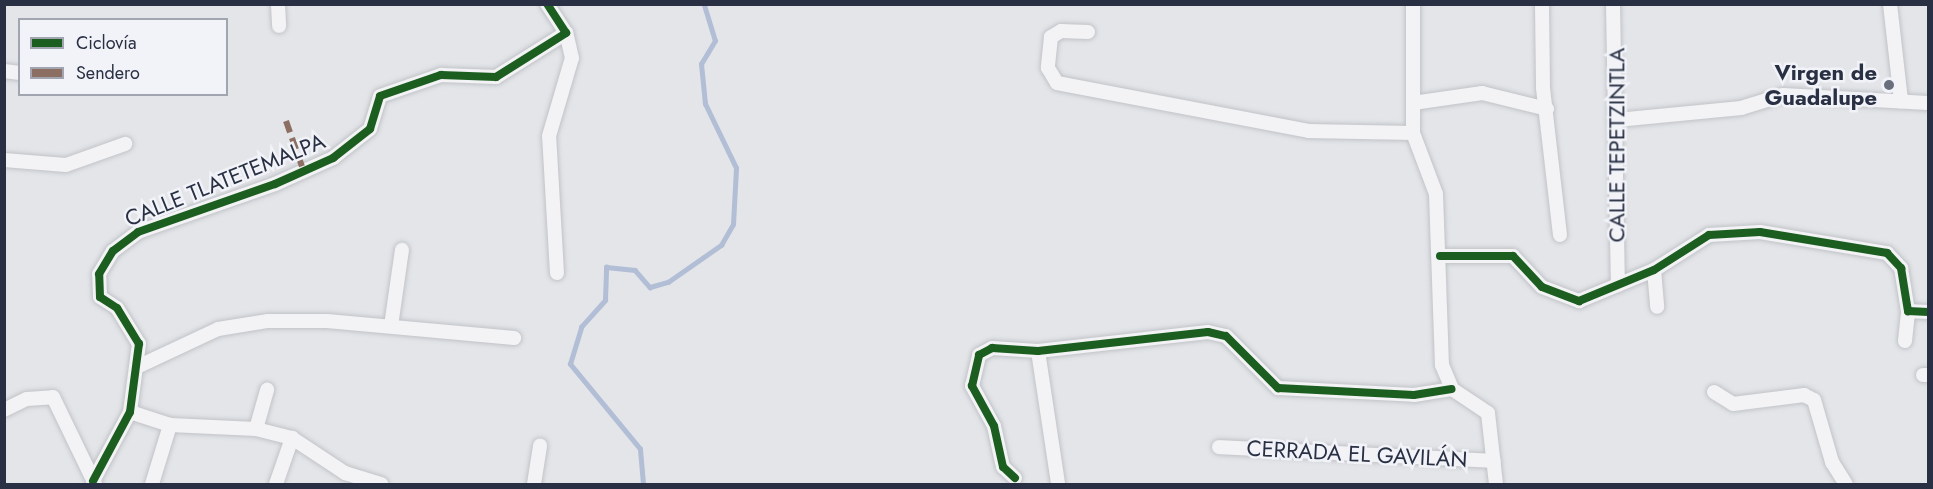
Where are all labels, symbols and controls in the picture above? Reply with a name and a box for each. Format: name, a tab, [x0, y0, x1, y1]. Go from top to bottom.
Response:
legend	[18, 18, 228, 96]
text: Ciclovía	[76, 30, 137, 56]
street label: CALLE TEPETZINTLA	[1604, 48, 1630, 242]
place label: Virgen de Guadalupe	[1764, 59, 1877, 110]
text: Sendero	[76, 60, 140, 86]
marker: Virgen de Guadalupe	[1882, 78, 1896, 92]
street label: CALLE TLATETEMALPA	[121, 128, 329, 232]
street label: CERRADA EL GAVILÁN	[1246, 435, 1468, 473]

